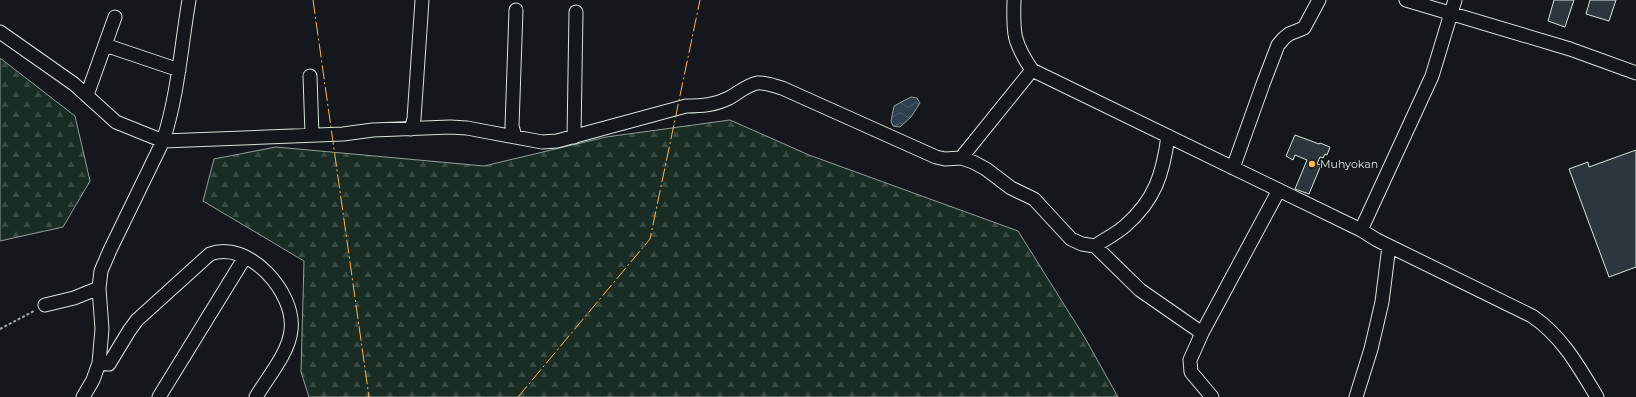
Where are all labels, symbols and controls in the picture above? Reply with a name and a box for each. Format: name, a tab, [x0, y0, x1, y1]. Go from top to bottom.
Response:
place label: Muhyokan	[1320, 157, 1378, 171]
marker: Muhyokan	[1307, 159, 1317, 169]

